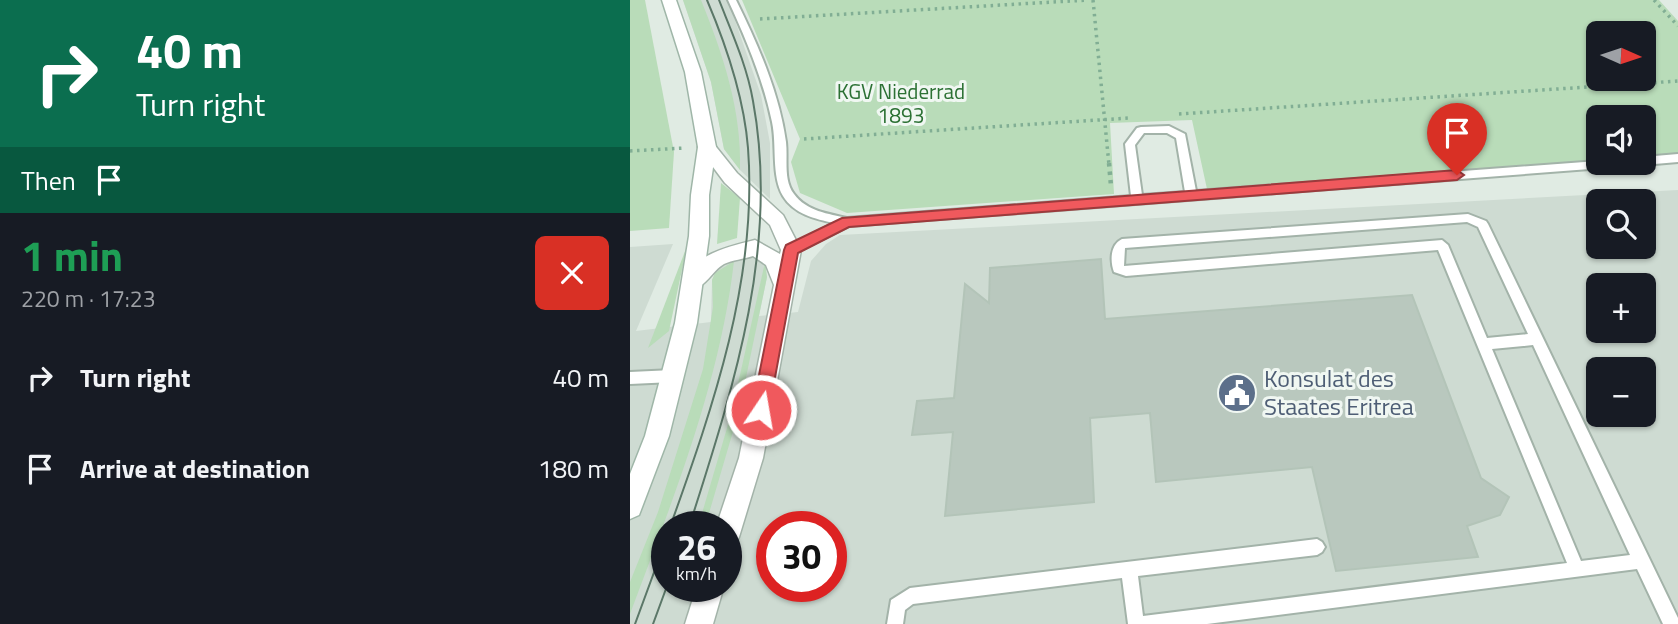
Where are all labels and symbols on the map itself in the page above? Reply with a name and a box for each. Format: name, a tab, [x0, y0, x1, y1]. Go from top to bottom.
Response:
north arrow	[1586, 21, 1656, 91]
park label: KGV Niederrad 1893	[837, 75, 965, 131]
pin	[1427, 103, 1487, 175]
place label: Konsulat des Staates Eritrea	[1264, 360, 1414, 424]
public building icon: Konsulat des Staates Eritrea	[1216, 372, 1258, 414]
position arrow	[724, 373, 798, 447]
speed limit sign: 30	[756, 511, 847, 602]

